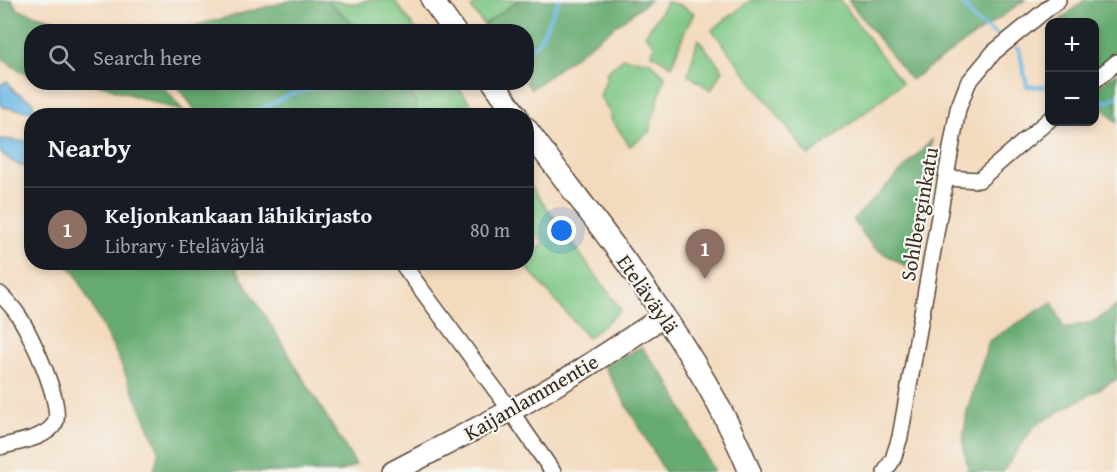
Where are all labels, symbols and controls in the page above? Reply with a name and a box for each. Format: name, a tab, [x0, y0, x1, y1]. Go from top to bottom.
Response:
map controls	[1045, 18, 1099, 126]
button: +	[1045, 18, 1099, 72]
search box	[24, 24, 534, 90]
icon: search	[45, 41, 78, 74]
text: Search here	[93, 41, 202, 73]
button: −	[1045, 72, 1099, 126]
text: Nearby	[48, 128, 131, 167]
street label: Sohlberginkatu	[892, 144, 946, 283]
text: Keljonkankaan lähikirjasto	[105, 199, 372, 231]
text: 1	[62, 215, 73, 244]
text: 80 m	[470, 215, 510, 244]
your location	[547, 216, 576, 245]
pin: 1	[686, 230, 724, 279]
text: Library · Eteläväylä	[105, 231, 265, 260]
street label: Eteläväylä	[609, 248, 687, 340]
street label: Kaijanlammentie	[458, 346, 604, 448]

